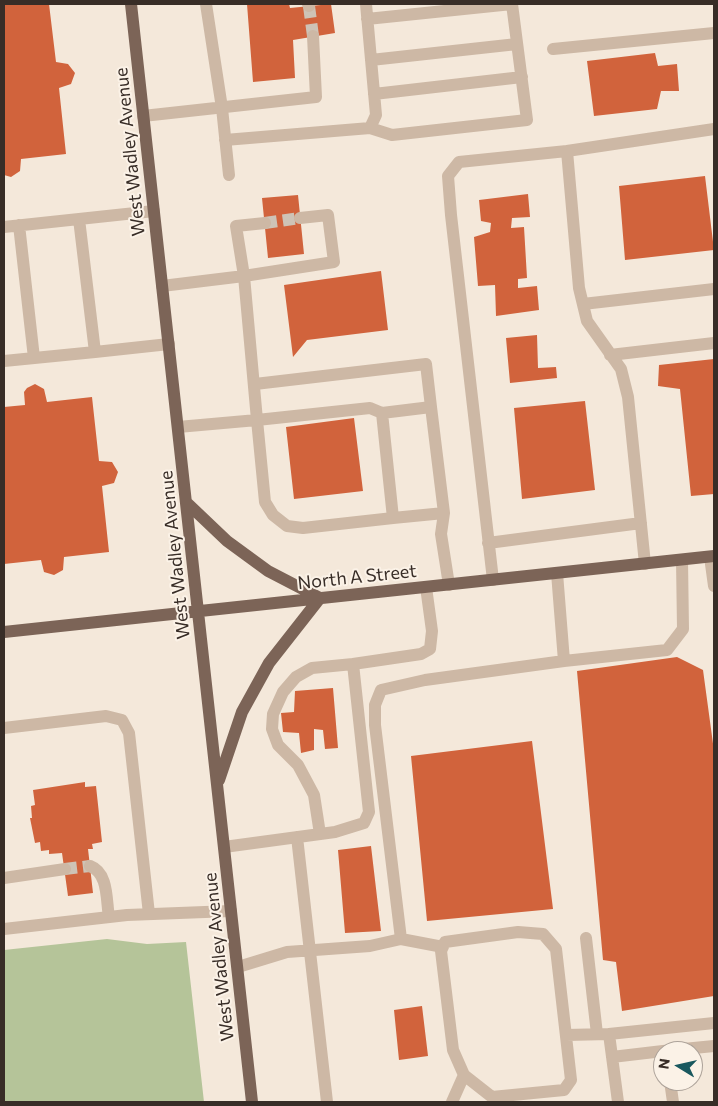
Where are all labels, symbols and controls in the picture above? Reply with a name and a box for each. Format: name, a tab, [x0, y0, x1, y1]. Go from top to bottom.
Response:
street label: West Wadley Avenue	[110, 67, 150, 237]
street label: West Wadley Avenue	[155, 470, 195, 640]
street label: North A Street	[296, 560, 418, 594]
street label: West Wadley Avenue	[199, 872, 239, 1042]
north arrow	[653, 1041, 703, 1091]
text: N	[654, 1057, 673, 1070]

